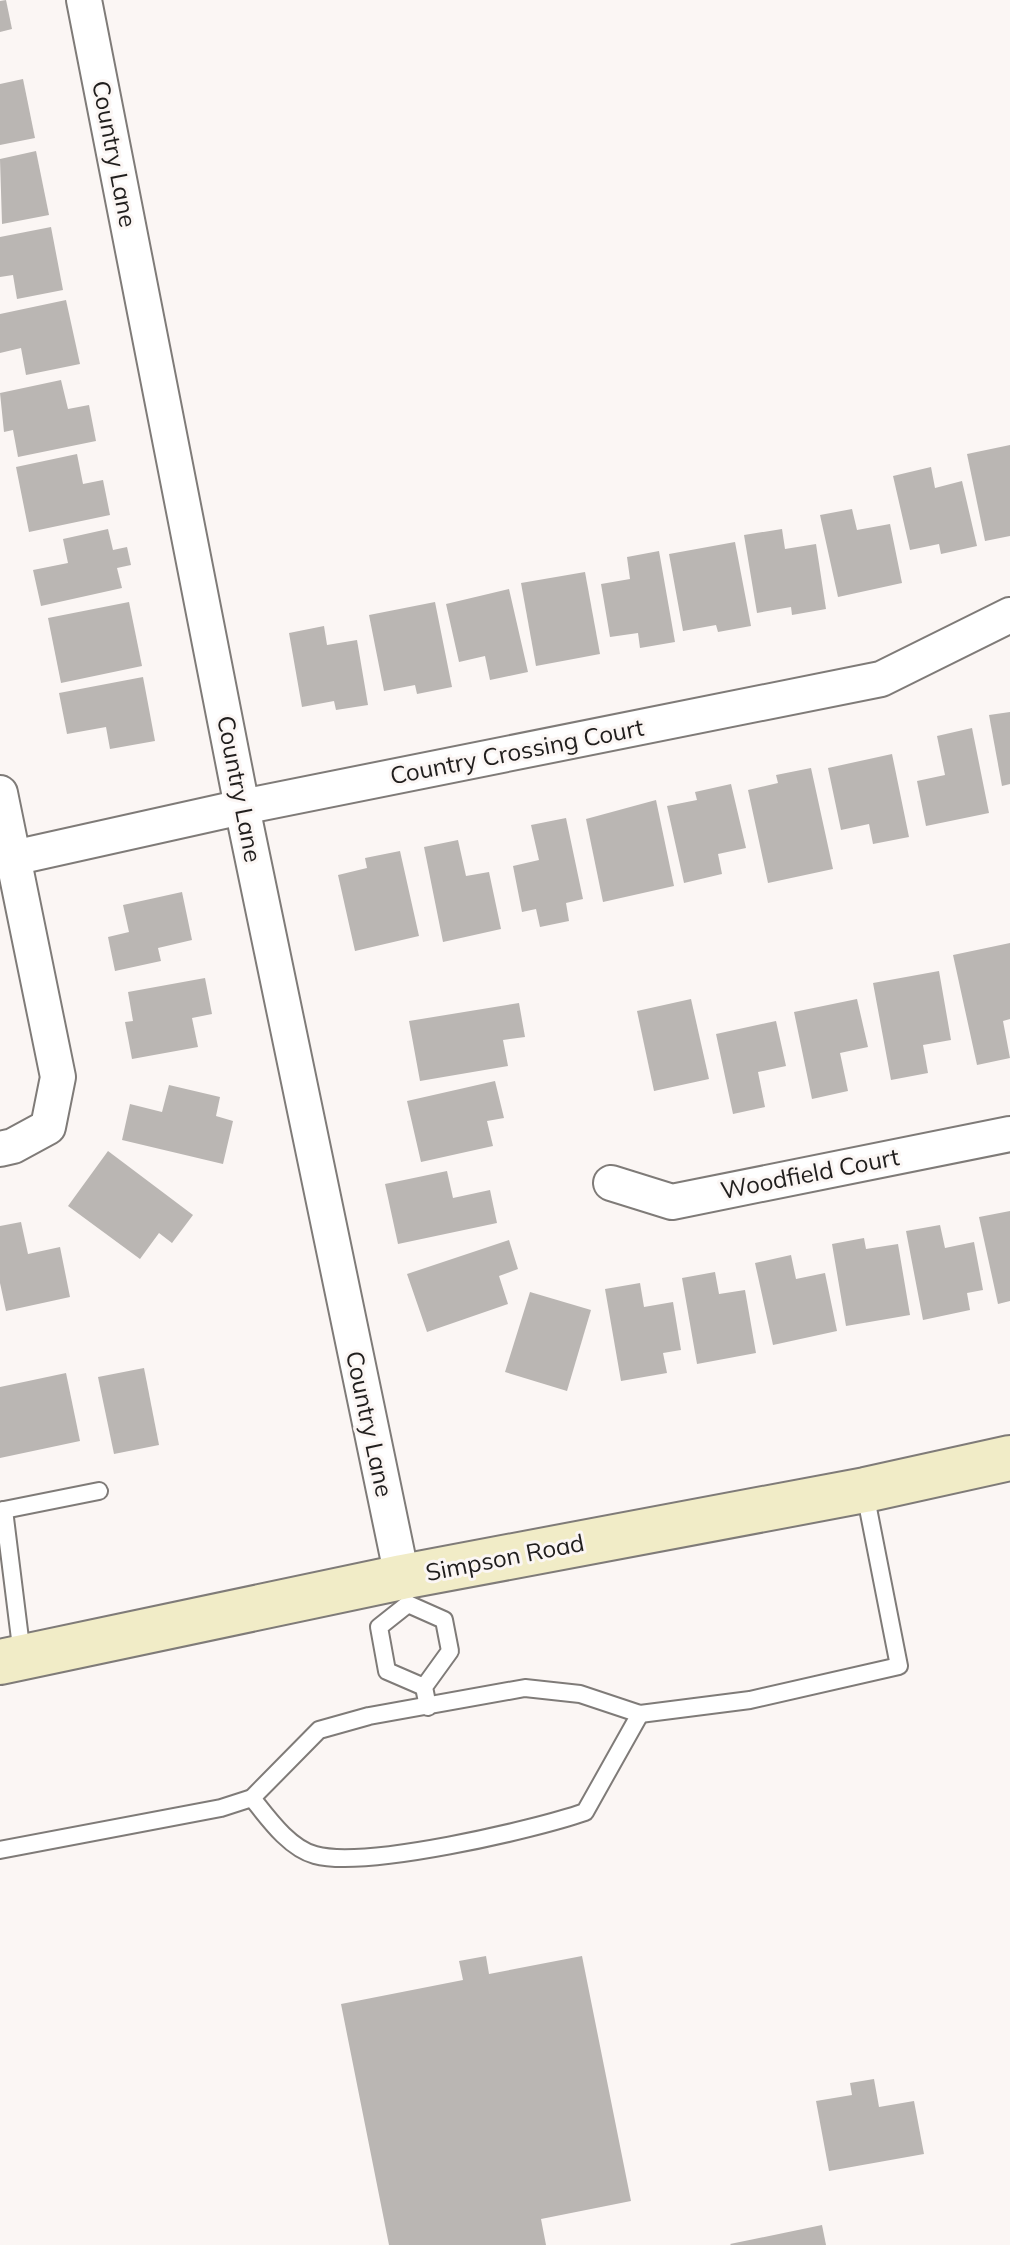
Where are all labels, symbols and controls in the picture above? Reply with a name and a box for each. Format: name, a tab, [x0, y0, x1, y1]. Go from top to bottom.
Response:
street label: Country Lane	[86, 78, 144, 230]
street label: Country Crossing Court	[387, 712, 646, 790]
street label: Country Lane	[211, 713, 269, 865]
street label: Woodfield Court	[718, 1141, 902, 1205]
street label: Country Lane	[340, 1348, 400, 1500]
street label: Simpson Road	[423, 1527, 587, 1587]

